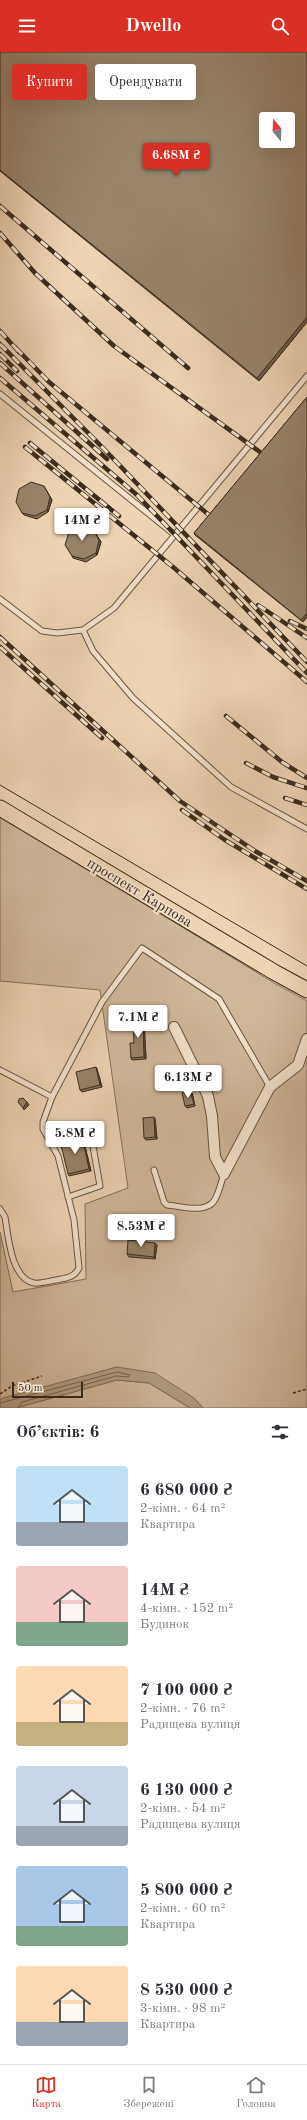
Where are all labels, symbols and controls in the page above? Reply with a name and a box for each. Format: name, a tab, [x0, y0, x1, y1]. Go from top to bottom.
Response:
icon: menu	[16, 15, 38, 37]
icon: search	[269, 15, 291, 37]
text: Dwello	[126, 17, 181, 35]
chip: Купити	[12, 64, 87, 100]
chip: Орендувати	[95, 64, 196, 100]
north arrow	[259, 112, 295, 148]
map controls	[259, 112, 295, 148]
pin: 6.68M ₴	[139, 143, 213, 177]
text: 6.68M ₴	[152, 149, 200, 162]
pin: 14M ₴	[54, 508, 110, 542]
text: 14M ₴	[63, 514, 101, 527]
street label: проспект Карпова	[84, 856, 195, 931]
pin: 7.1M ₴	[105, 1005, 171, 1039]
text: 7.1M ₴	[117, 1011, 159, 1024]
pin: 6.13M ₴	[151, 1065, 225, 1099]
text: 6.13M ₴	[164, 1071, 212, 1084]
pin: 5.8M ₴	[42, 1121, 108, 1155]
text: 5.8M ₴	[54, 1127, 96, 1140]
pin: 8.53M ₴	[104, 1214, 178, 1248]
text: 8.53M ₴	[117, 1220, 165, 1233]
scale bar	[12, 1380, 83, 1399]
text: 50 m	[18, 1383, 43, 1394]
icon: filters	[269, 1421, 291, 1443]
text: Об’єктів: 6	[16, 1424, 99, 1441]
icon: home	[48, 1482, 96, 1530]
text: 6 680 000 ₴	[140, 1482, 233, 1499]
text: 2-кімн. · 64 m²	[140, 1502, 226, 1515]
text: Квартира	[140, 1518, 195, 1531]
icon: home	[48, 1582, 96, 1630]
text: 14M ₴	[140, 1582, 189, 1599]
text: 4-кімн. · 152 m²	[140, 1602, 233, 1615]
text: Будинок	[140, 1618, 189, 1631]
icon: home	[48, 1682, 96, 1730]
text: 7 100 000 ₴	[140, 1682, 233, 1699]
text: 2-кімн. · 76 m²	[140, 1702, 226, 1715]
text: Радищева вулиця	[140, 1718, 241, 1731]
icon: home	[48, 1782, 96, 1830]
text: 6 130 000 ₴	[140, 1782, 233, 1799]
text: 2-кімн. · 54 m²	[140, 1802, 226, 1815]
text: Радищева вулиця	[140, 1818, 241, 1831]
icon: home	[48, 1882, 96, 1930]
text: 5 800 000 ₴	[140, 1882, 233, 1899]
text: 2-кімн. · 60 m²	[140, 1902, 226, 1915]
text: Квартира	[140, 1918, 195, 1931]
icon: home	[48, 1982, 96, 2030]
text: 8 530 000 ₴	[140, 1982, 233, 1999]
text: 3-кімн. · 98 m²	[140, 2002, 226, 2015]
text: Квартира	[140, 2018, 195, 2031]
tab: Карта	[31, 2074, 61, 2112]
tab: Збережені	[124, 2074, 174, 2112]
tab: Головна	[236, 2074, 276, 2112]

